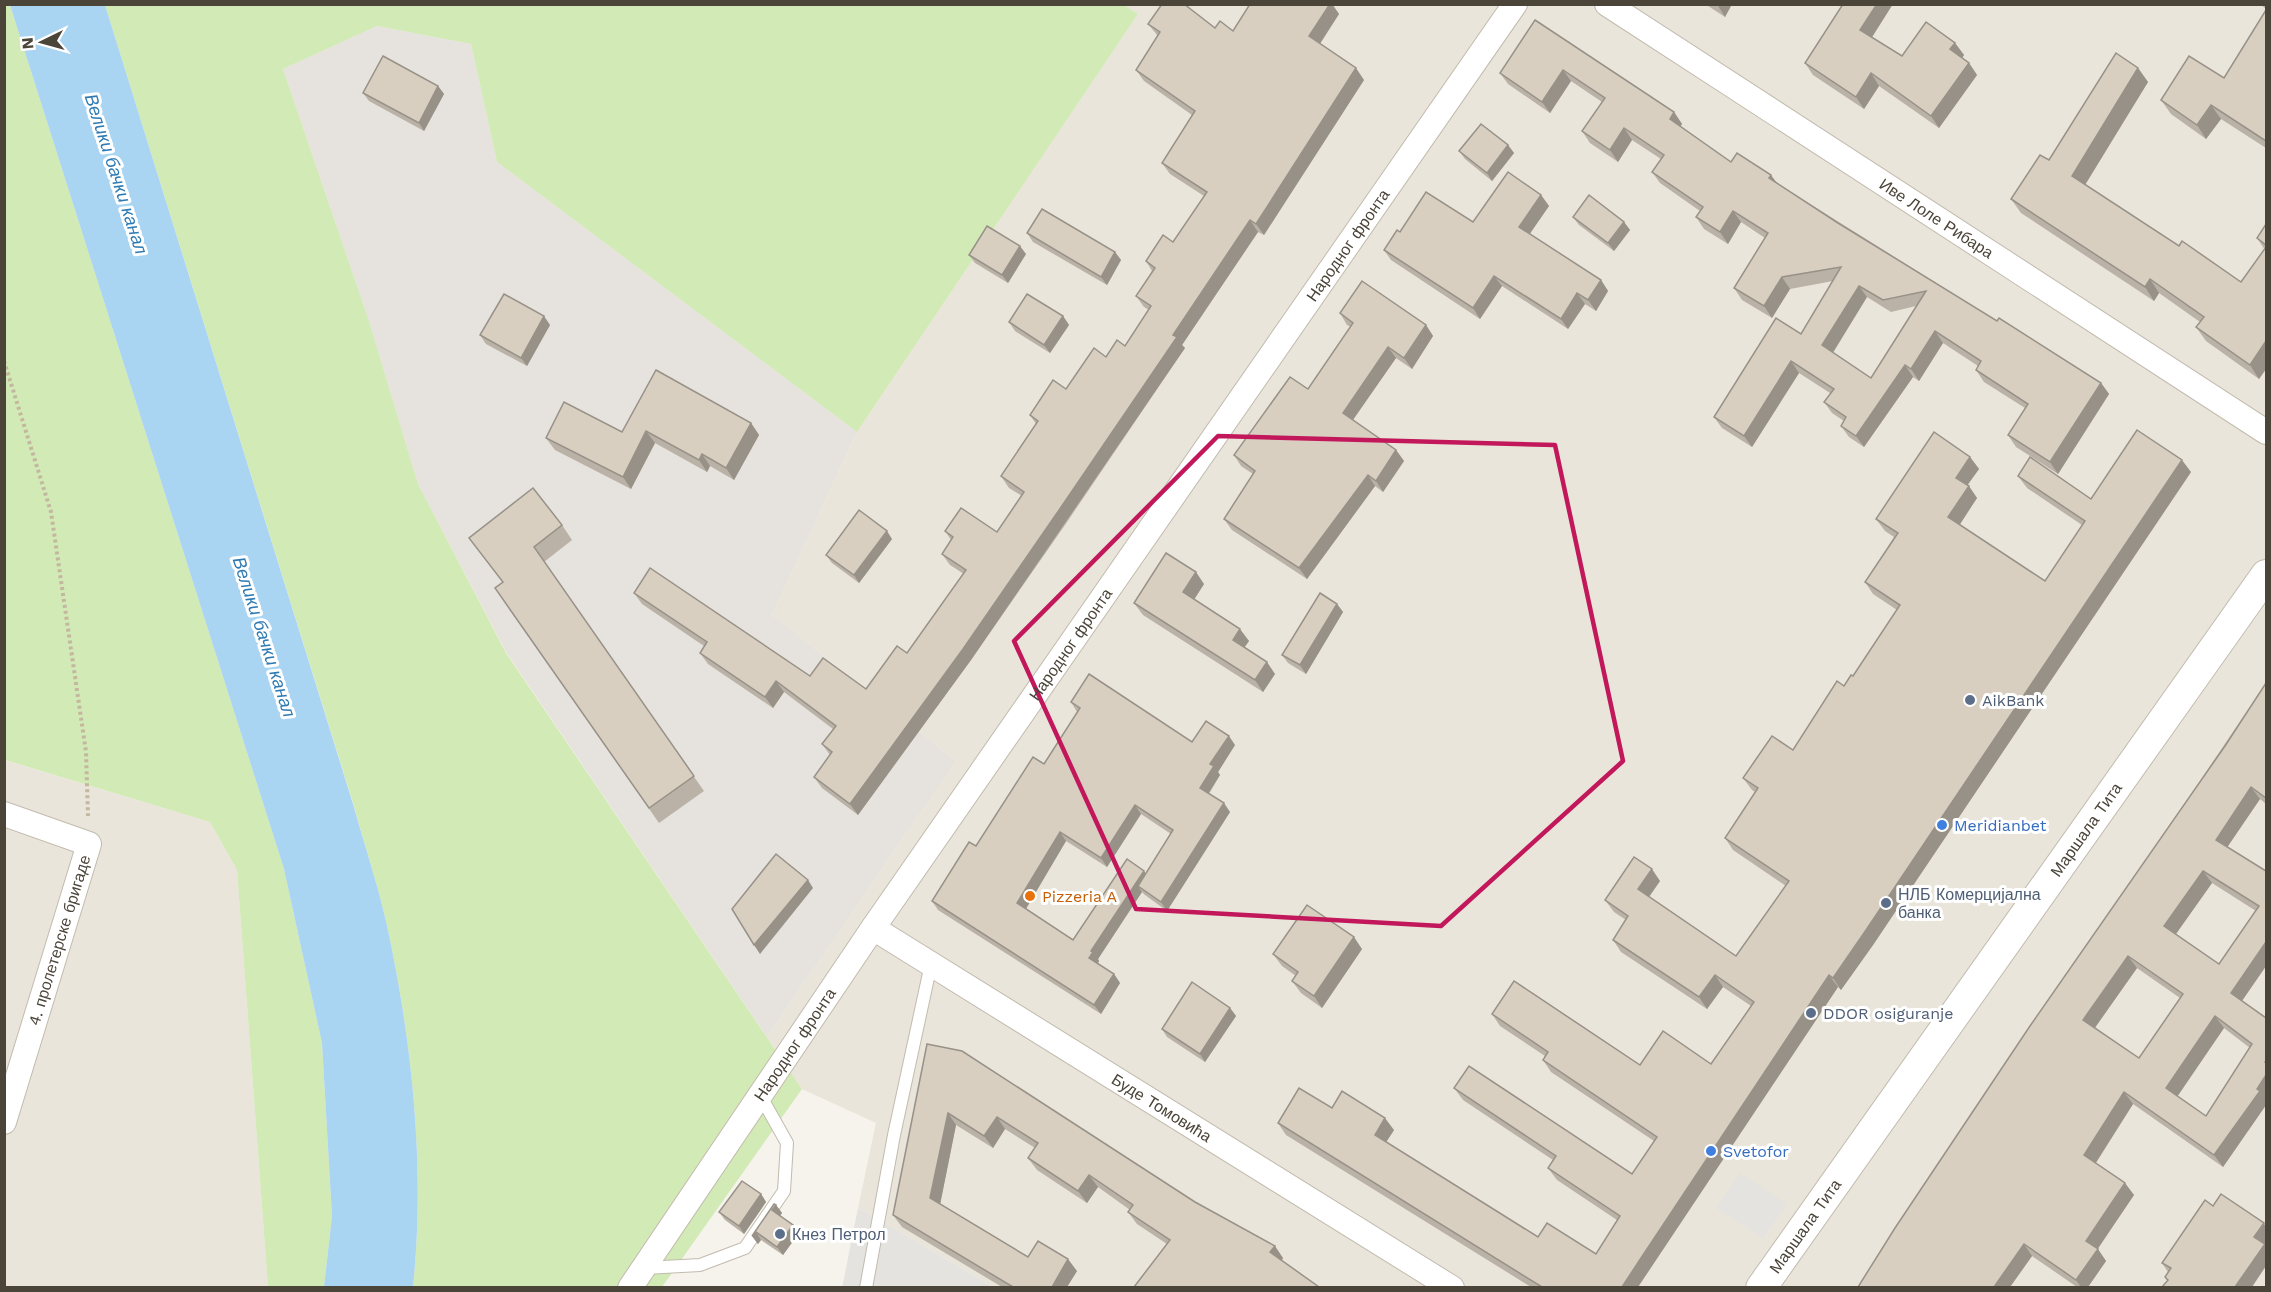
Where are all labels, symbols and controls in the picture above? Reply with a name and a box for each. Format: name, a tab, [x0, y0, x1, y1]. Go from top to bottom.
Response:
north arrow	[12, 12, 72, 72]
text: N	[18, 37, 38, 50]
water label: Велики бачки канал	[81, 91, 152, 257]
street label: Иве Лоле Рибара	[1876, 175, 1997, 262]
street label: Народног фронта	[1302, 186, 1394, 305]
water label: Велики бачки канал	[229, 554, 300, 720]
street label: Народног фронта	[1025, 585, 1116, 704]
place label: AikBank	[1982, 691, 2044, 710]
marker: AikBank	[1963, 693, 1977, 707]
street label: Маршала Тита	[2046, 779, 2126, 880]
place label: Meridianbet	[1954, 816, 2047, 835]
marker: Meridianbet	[1935, 818, 1949, 832]
street label: 4. пролетерске бригаде	[24, 853, 94, 1028]
place label: НЛБ Комерцијална банка	[1898, 885, 2041, 922]
place label: Pizzeria A	[1042, 887, 1117, 906]
marker: Pizzeria A	[1023, 889, 1037, 903]
marker: НЛБ Комерцијална банка	[1879, 896, 1893, 910]
street label: Народног фронта	[750, 984, 840, 1105]
place label: DDOR osiguranje	[1823, 1004, 1954, 1023]
marker: DDOR osiguranje	[1804, 1006, 1818, 1020]
street label: Буде Томовића	[1108, 1070, 1215, 1146]
place label: Svetofor	[1723, 1142, 1789, 1161]
marker: Svetofor	[1704, 1144, 1718, 1158]
street label: Маршала Тита	[1766, 1175, 1845, 1277]
place label: Кнез Петрол	[792, 1225, 885, 1244]
marker: Кнез Петрол	[773, 1227, 787, 1241]

